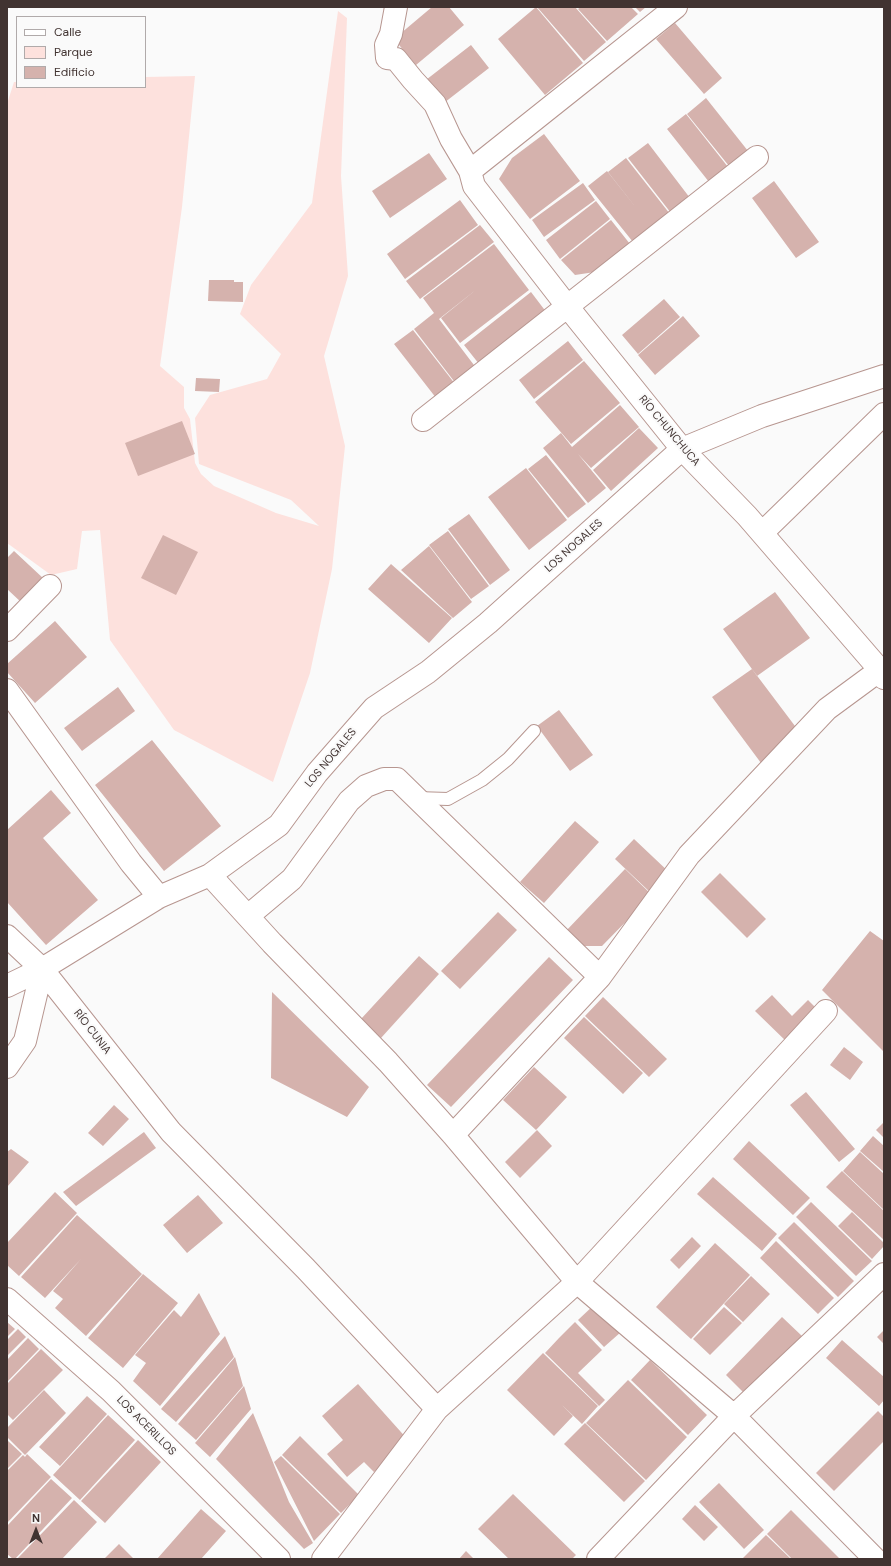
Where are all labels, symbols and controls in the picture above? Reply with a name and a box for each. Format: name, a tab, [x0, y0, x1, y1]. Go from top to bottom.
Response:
legend	[16, 16, 146, 88]
text: Calle	[54, 24, 81, 40]
text: Parque	[54, 44, 93, 60]
text: Edificio	[54, 64, 95, 80]
street label: RÍO CHUNCHUCA	[636, 393, 702, 469]
street label: LOS NOGALES	[542, 517, 606, 575]
street label: LOS NOGALES	[302, 726, 360, 790]
street label: RÍO CUNIA	[70, 1007, 114, 1057]
street label: LOS ACERILLOS	[113, 1393, 179, 1459]
north arrow	[16, 1510, 56, 1550]
text: N	[32, 1511, 40, 1525]

